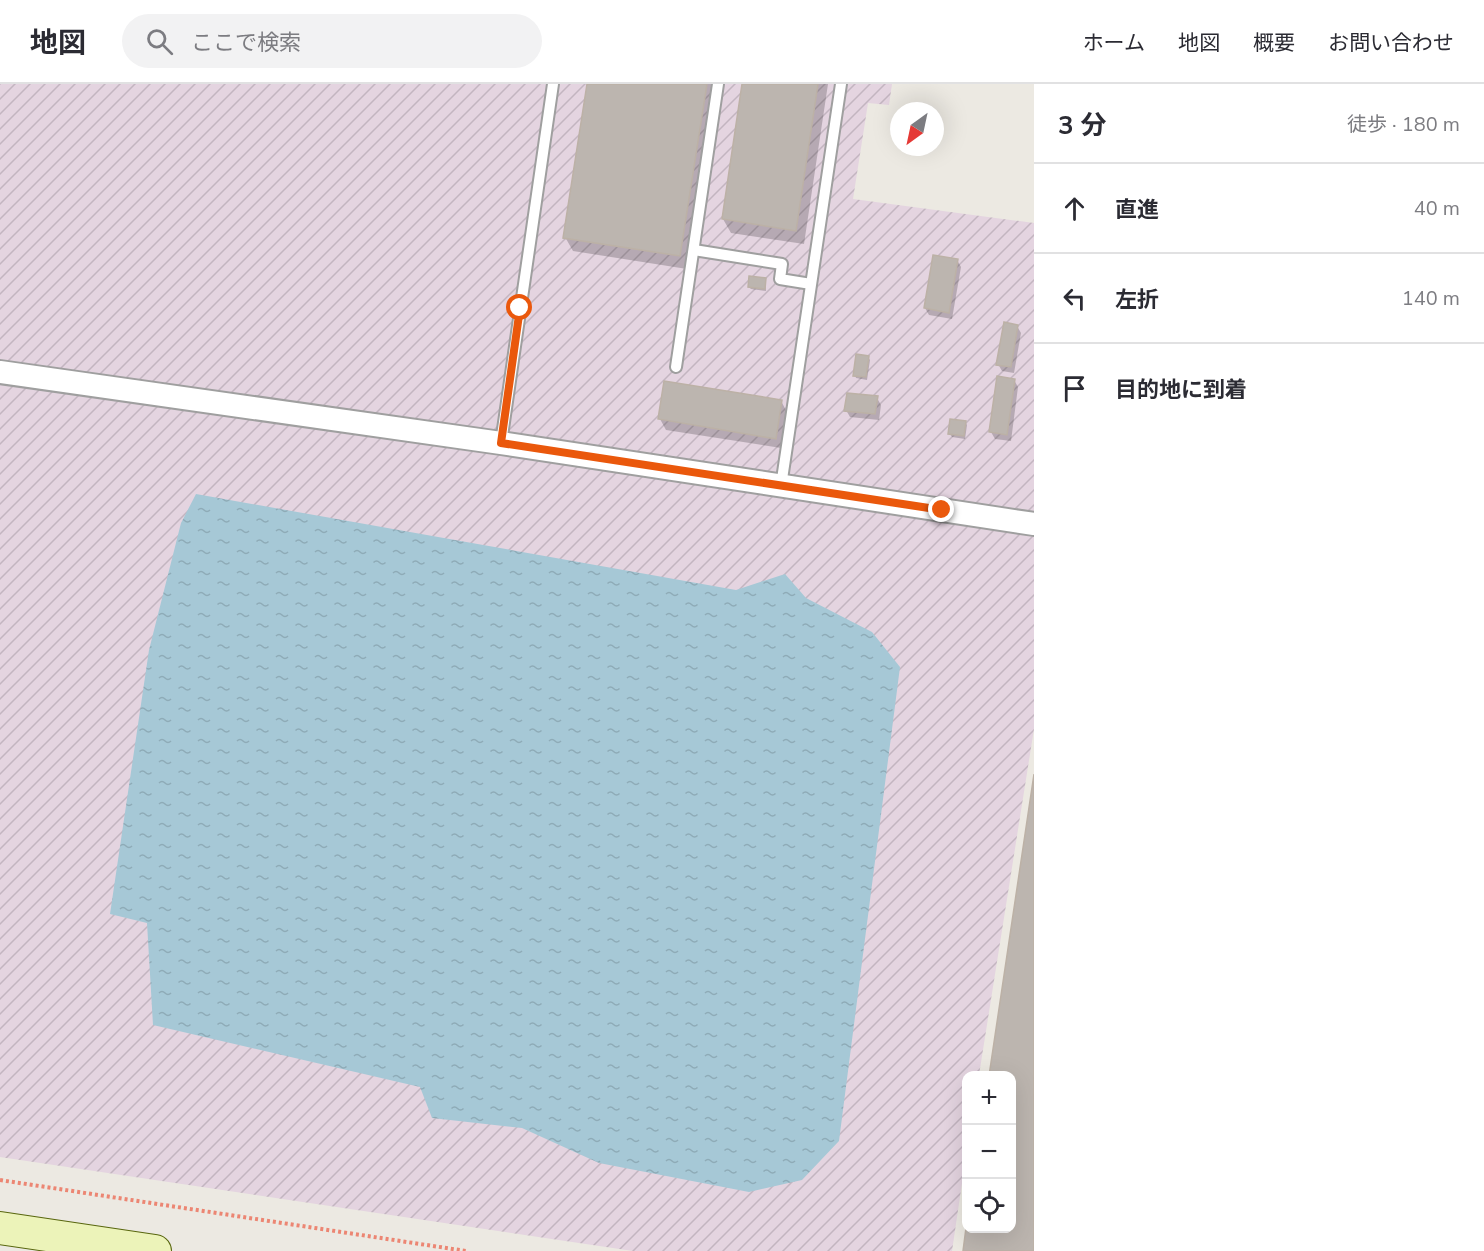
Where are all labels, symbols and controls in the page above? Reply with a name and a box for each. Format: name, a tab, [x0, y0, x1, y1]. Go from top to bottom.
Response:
search box	[122, 14, 542, 68]
text: 地図	[30, 24, 86, 62]
icon: search	[143, 25, 176, 58]
text: ここで検索	[191, 28, 301, 58]
text: ホーム	[1083, 29, 1145, 57]
text: 地図	[1178, 29, 1220, 57]
text: 概要	[1253, 29, 1295, 57]
text: お問い合わせ	[1328, 29, 1454, 57]
north arrow	[890, 102, 944, 156]
text: 3 分	[1058, 108, 1107, 143]
text: 徒歩 · 180 m	[1347, 111, 1460, 138]
icon: ahead	[1058, 192, 1091, 225]
text: 直進	[1115, 195, 1159, 225]
text: 40 m	[1414, 195, 1460, 222]
icon: left	[1058, 282, 1091, 315]
text: 左折	[1115, 285, 1159, 315]
text: 140 m	[1402, 285, 1460, 312]
route start	[506, 294, 532, 320]
icon: arrive	[1058, 372, 1091, 405]
text: 目的地に到着	[1115, 375, 1247, 405]
route end	[928, 496, 954, 522]
map controls	[962, 1071, 1016, 1233]
button: +	[962, 1071, 1016, 1125]
button: −	[962, 1125, 1016, 1179]
button: locate	[962, 1179, 1016, 1233]

